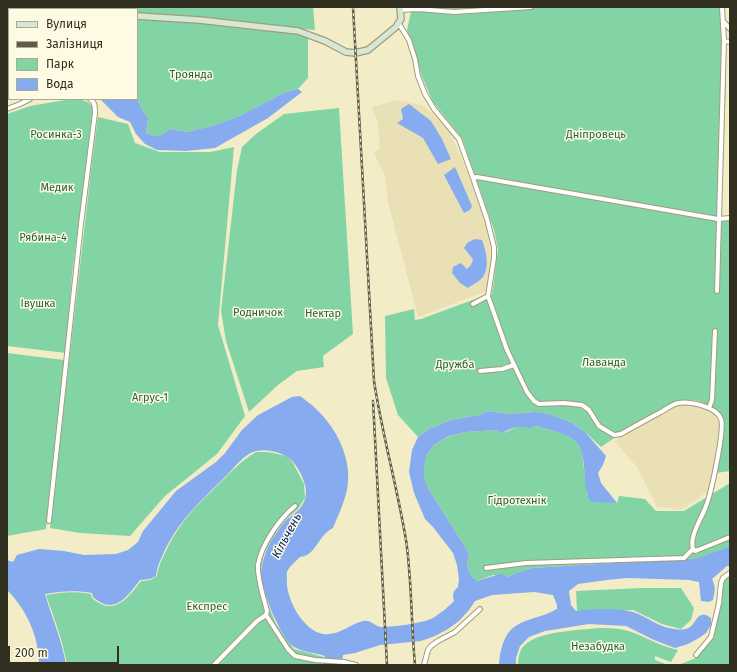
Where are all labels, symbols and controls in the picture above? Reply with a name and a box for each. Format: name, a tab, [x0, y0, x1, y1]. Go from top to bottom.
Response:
legend	[8, 8, 138, 100]
text: Вулиця	[46, 17, 87, 31]
text: Залізниця	[46, 37, 103, 51]
text: Парк	[46, 57, 74, 71]
park label: Троянда	[169, 68, 213, 82]
text: Вода	[46, 77, 73, 91]
park label: Росинка-3	[30, 128, 82, 142]
park label: Дніпровець	[566, 128, 626, 142]
park label: Медик	[41, 181, 73, 195]
park label: Рябина-4	[19, 231, 67, 245]
park label: Івушка	[21, 297, 55, 311]
park label: Родничок	[233, 306, 283, 320]
park label: Нектар	[305, 307, 341, 321]
park label: Лаванда	[582, 356, 626, 370]
park label: Дружба	[436, 358, 474, 372]
park label: Агрус-1	[132, 391, 168, 405]
park label: Гідротехнік	[488, 494, 546, 508]
water label: Кільчень	[269, 511, 305, 561]
park label: Експрес	[187, 600, 227, 614]
scale bar	[10, 638, 121, 664]
park label: Незабудка	[571, 640, 625, 654]
text: 200 m	[15, 646, 48, 660]

